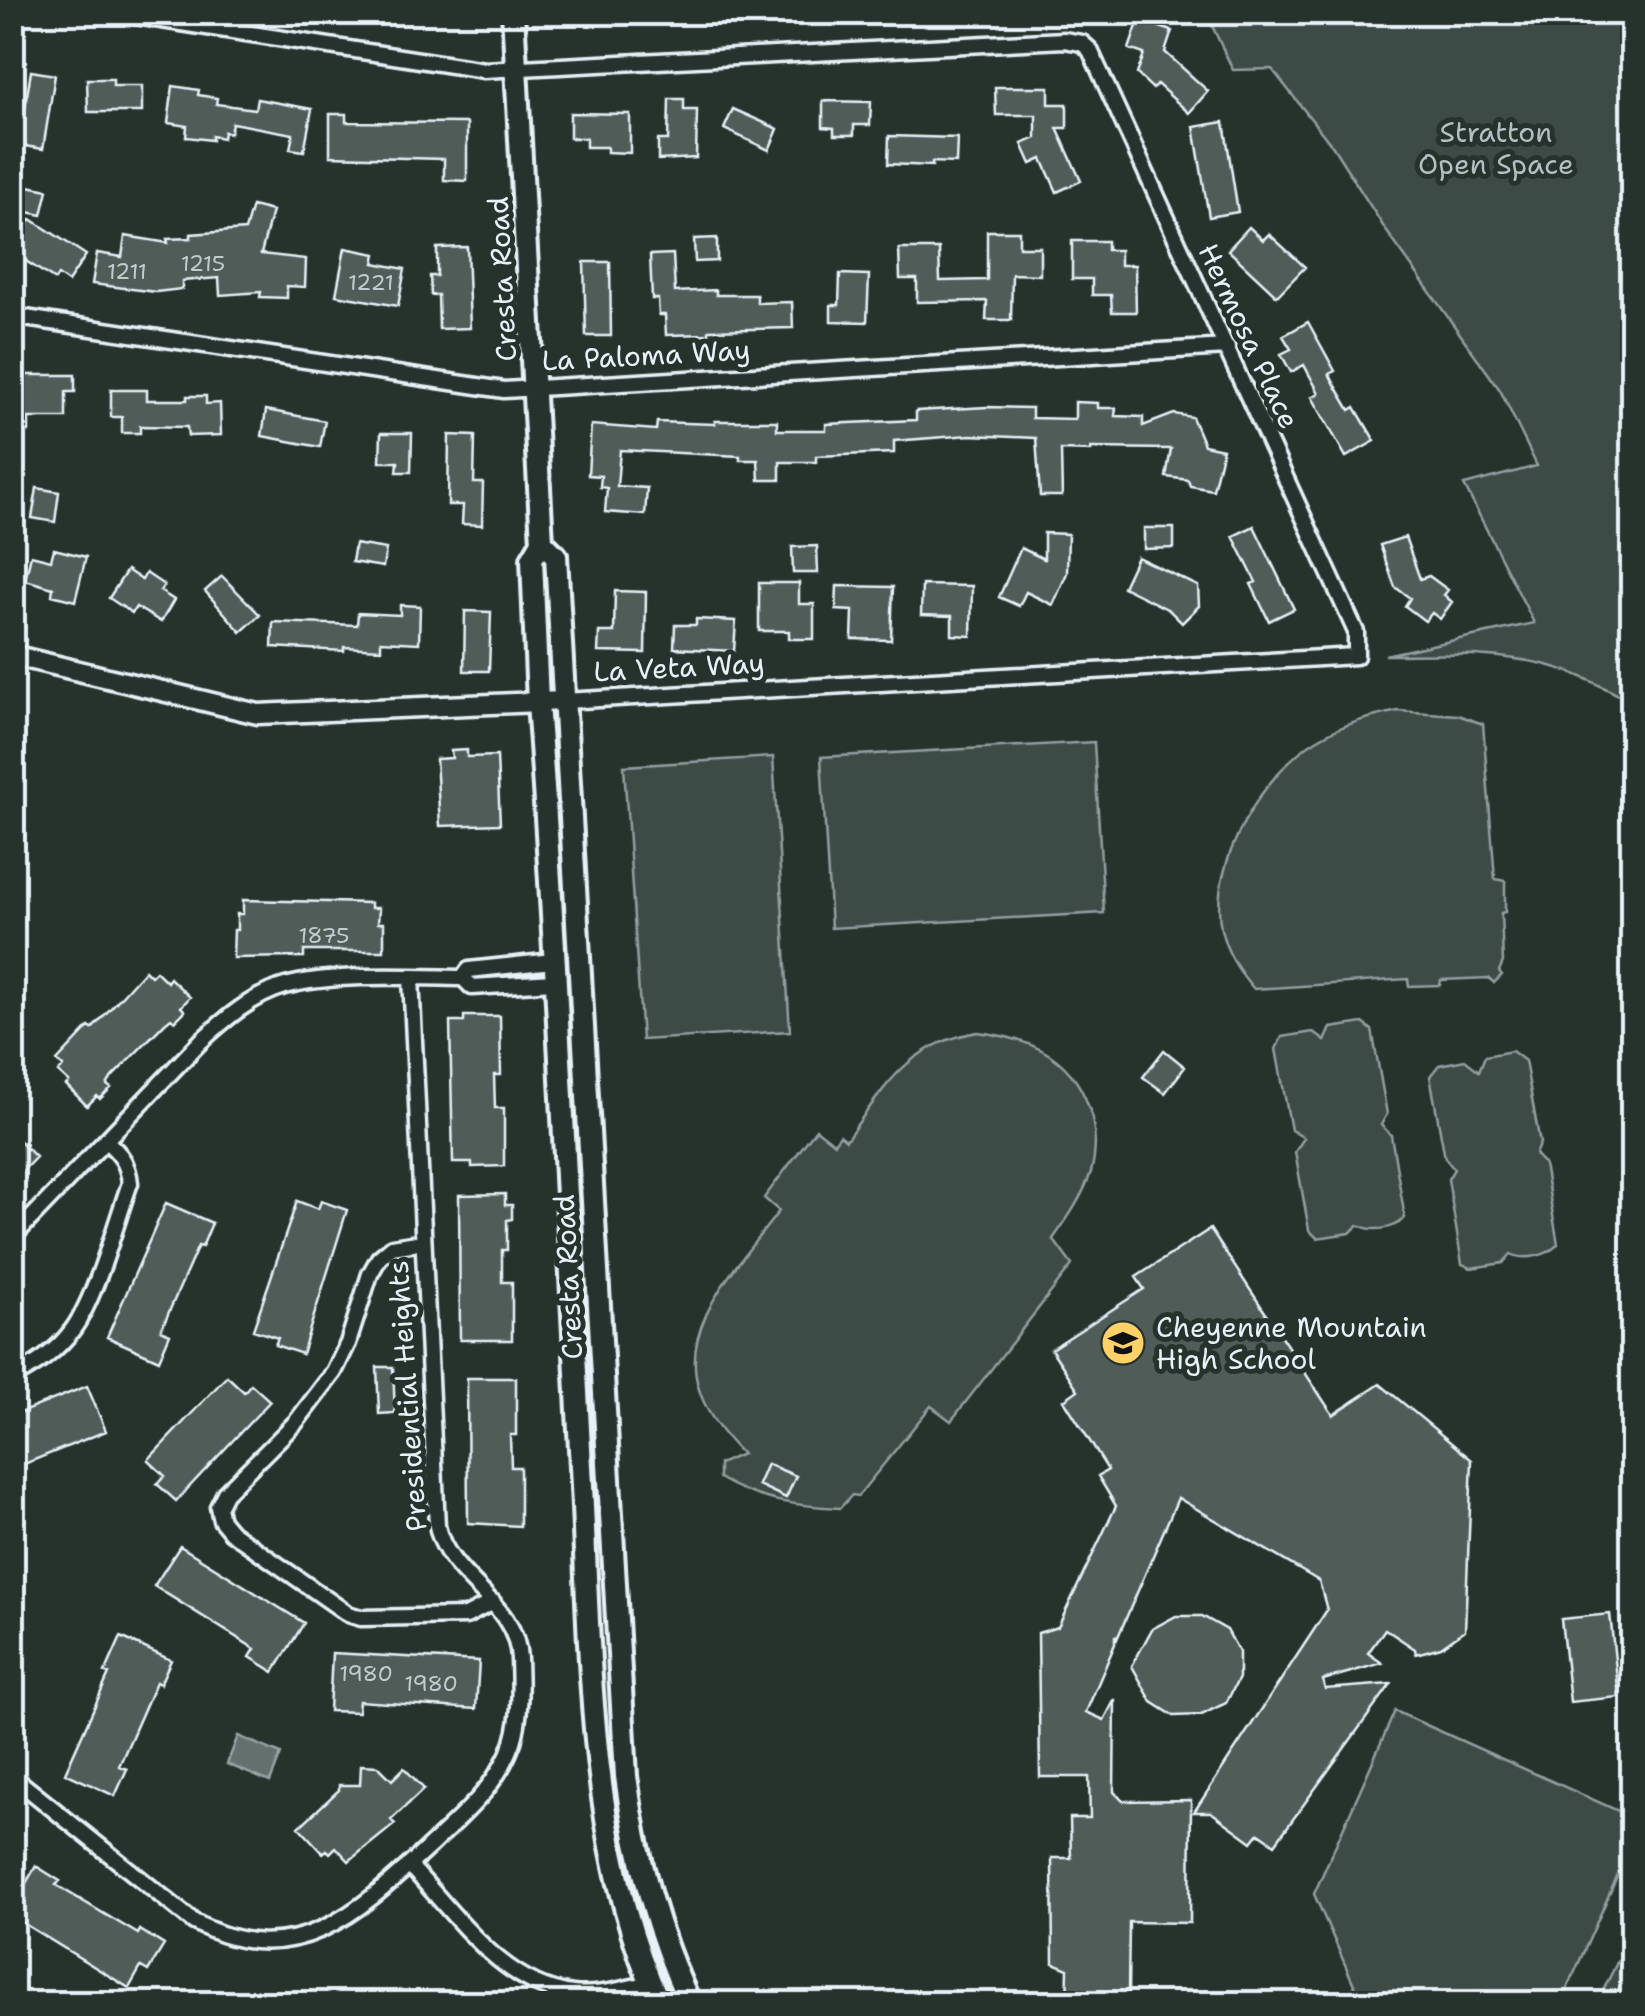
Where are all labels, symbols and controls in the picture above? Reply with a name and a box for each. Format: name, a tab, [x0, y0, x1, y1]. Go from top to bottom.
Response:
park label: Stratton Open Space	[1418, 113, 1574, 183]
street label: Cresta Road	[479, 195, 525, 363]
street label: Hermosa Place	[1189, 237, 1309, 435]
house number: 1215	[181, 249, 225, 278]
house number: 1211	[107, 257, 147, 286]
house number: 1221	[348, 268, 394, 297]
street label: La Paloma Way	[541, 331, 751, 379]
street label: La Veta Way	[592, 644, 766, 690]
house number: 1875	[299, 921, 349, 950]
street label: Cresta Road	[545, 1193, 591, 1361]
street label: Presidential Heights	[379, 1259, 435, 1533]
place label: Cheyenne Mountain High School	[1156, 1308, 1427, 1378]
school or university icon: Cheyenne Mountain High School	[1100, 1320, 1146, 1366]
house number: 1980	[339, 1659, 393, 1688]
house number: 1980	[404, 1669, 458, 1698]

